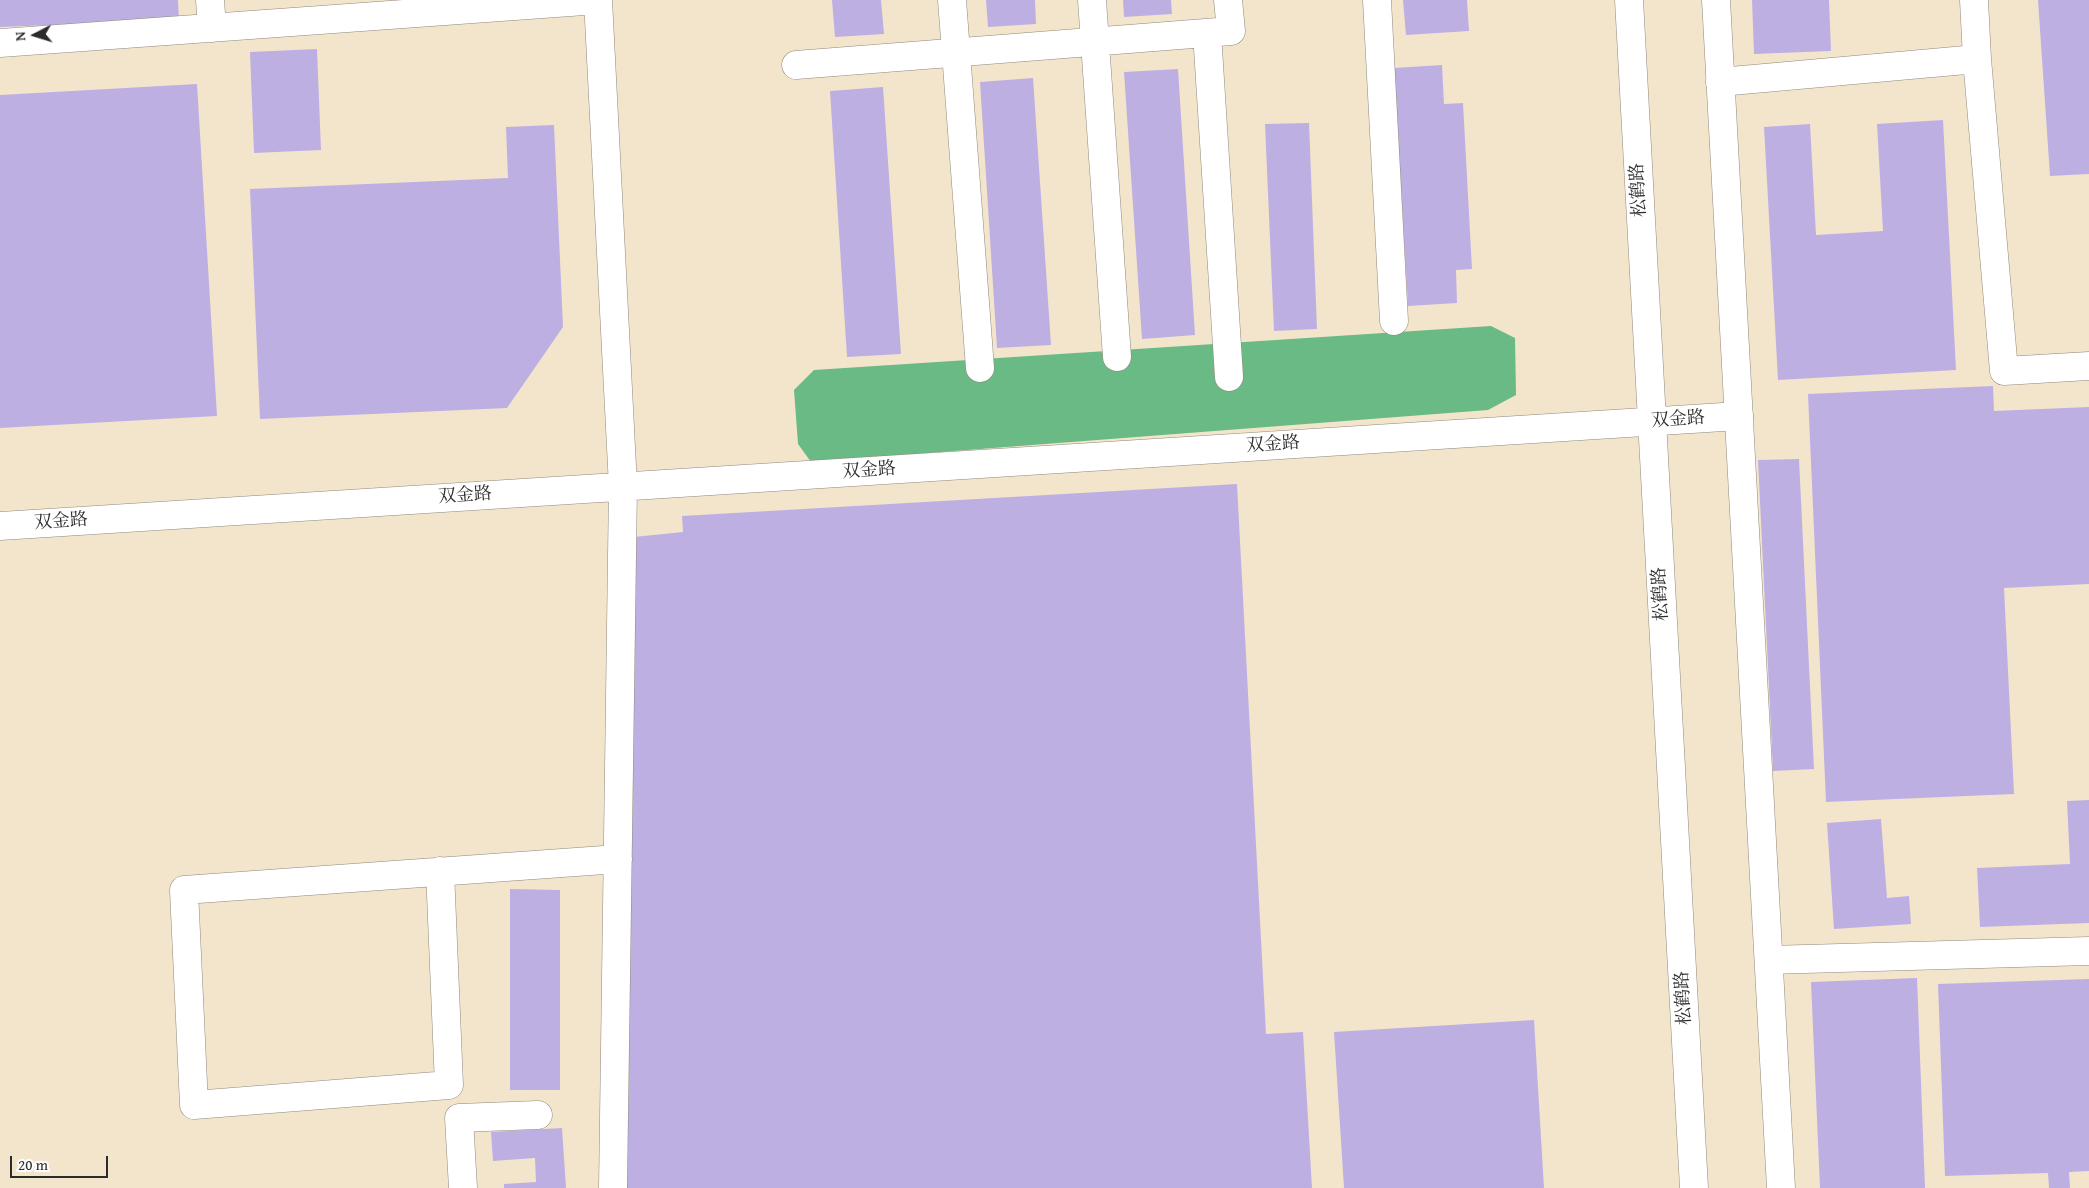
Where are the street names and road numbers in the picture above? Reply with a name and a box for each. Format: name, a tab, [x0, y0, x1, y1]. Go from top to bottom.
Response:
street label: 松鹤路	[1627, 162, 1651, 218]
street label: 双金路	[1650, 407, 1706, 433]
street label: 双金路	[1245, 432, 1301, 458]
street label: 双金路	[841, 458, 897, 484]
street label: 双金路	[437, 483, 493, 509]
street label: 双金路	[33, 509, 89, 535]
street label: 松鹤路	[1649, 566, 1673, 622]
street label: 松鹤路	[1672, 970, 1696, 1026]

